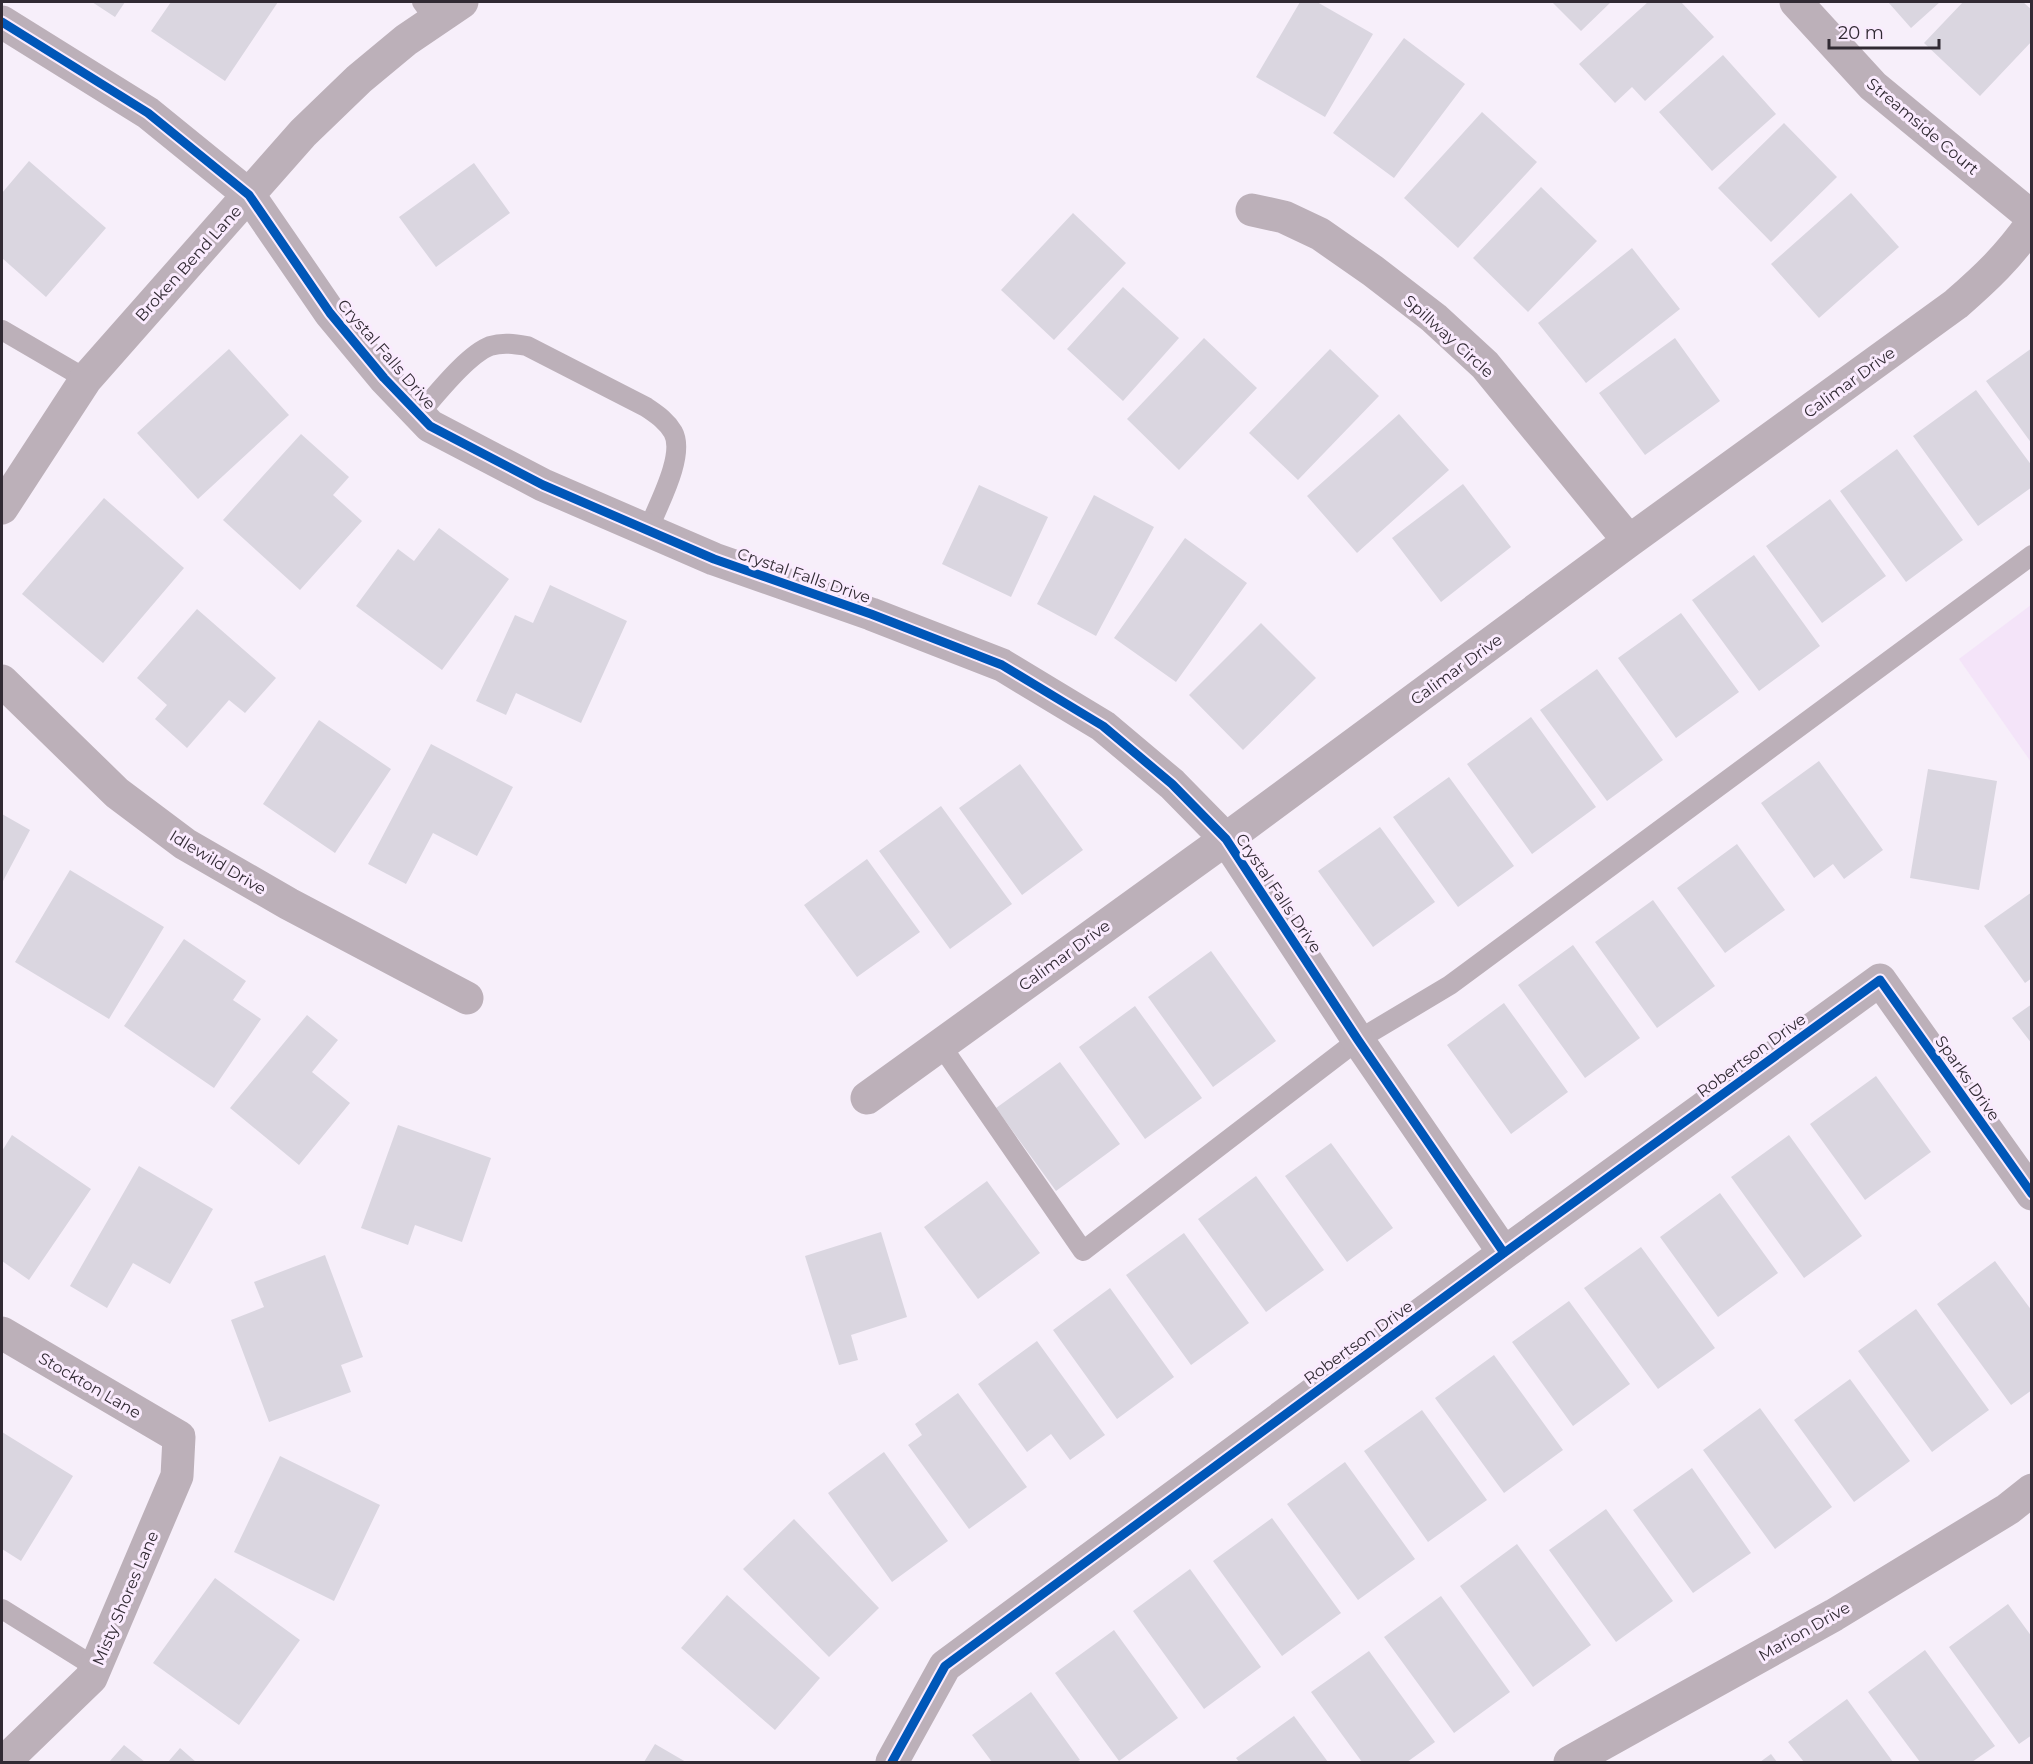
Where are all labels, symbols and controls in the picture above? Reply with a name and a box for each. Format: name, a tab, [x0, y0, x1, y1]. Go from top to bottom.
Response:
scale bar	[1829, 12, 1938, 50]
text: 20 m	[1838, 22, 1884, 44]
street label: Streamside Court	[1863, 74, 1983, 179]
street label: Broken Bend Lane	[131, 202, 245, 325]
street label: Spillway Circle	[1400, 291, 1497, 382]
street label: Crystal Falls Drive	[334, 295, 440, 413]
street label: Calimar Drive	[1800, 343, 1899, 422]
street label: Crystal Falls Drive	[735, 544, 873, 607]
street label: Calimar Drive	[1407, 630, 1506, 709]
street label: Idlewild Drive	[166, 826, 269, 899]
street label: Crystal Falls Drive	[1232, 830, 1326, 957]
street label: Calimar Drive	[1015, 916, 1114, 995]
street label: Robertson Drive	[1693, 1010, 1809, 1101]
street label: Sparks Drive	[1931, 1032, 2004, 1125]
street label: Robertson Drive	[1300, 1297, 1416, 1388]
street label: Stockton Lane	[35, 1348, 144, 1422]
street label: Misty Shores Lane	[89, 1528, 162, 1668]
street label: Marion Drive	[1755, 1598, 1853, 1665]

